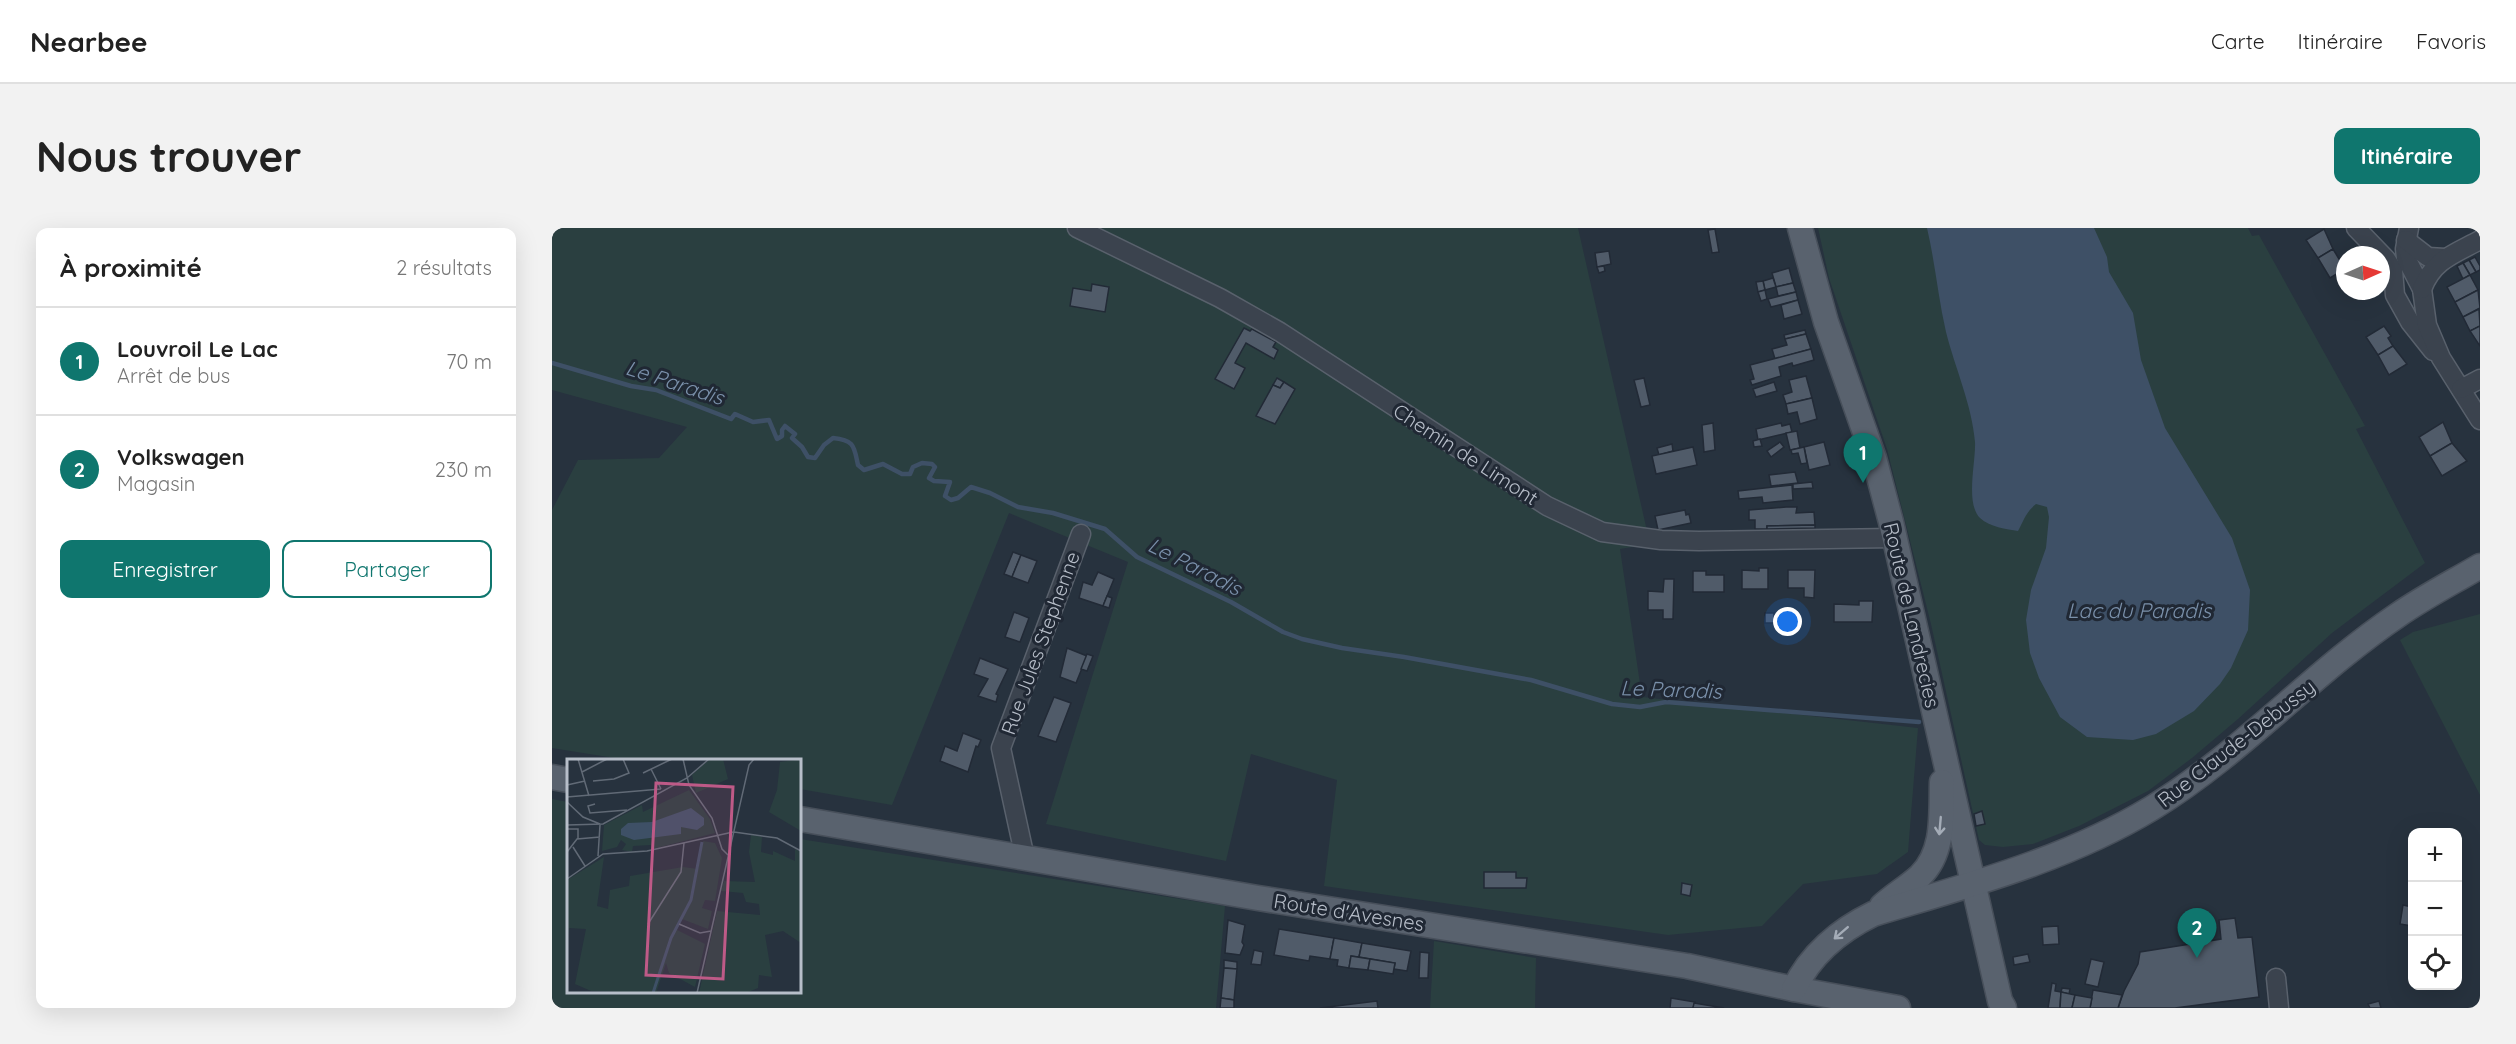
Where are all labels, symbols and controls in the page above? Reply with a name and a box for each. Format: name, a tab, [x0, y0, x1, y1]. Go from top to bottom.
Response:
text: Nearbee	[30, 24, 148, 59]
text: Carte	[2211, 28, 2265, 54]
text: Itinéraire	[2298, 28, 2383, 54]
text: Favoris	[2416, 28, 2486, 54]
button: Itinéraire	[2334, 128, 2480, 184]
text: Nous trouver	[36, 130, 301, 183]
north arrow	[2336, 246, 2390, 300]
text: À proximité	[60, 251, 202, 284]
text: 2 résultats	[396, 255, 492, 280]
text: Louvroil Le Lac	[117, 335, 278, 363]
text: 1	[76, 349, 83, 374]
text: 70 m	[446, 349, 492, 374]
water label: Le Paradis	[623, 354, 728, 410]
text: Arrêt de bus	[117, 363, 230, 388]
street label: Chemin de Limont	[1389, 398, 1543, 510]
pin: 1	[1844, 434, 1882, 483]
text: Volkswagen	[117, 443, 245, 471]
text: 2	[74, 457, 85, 482]
text: 230 m	[435, 457, 492, 482]
text: Magasin	[117, 471, 195, 496]
street label: Route de Landrecies	[1879, 520, 1945, 710]
water label: Le Paradis	[1144, 531, 1247, 601]
button: Enregistrer	[60, 540, 270, 598]
button: Partager	[282, 540, 492, 598]
street label: Rue Jules Stephenne	[995, 548, 1085, 738]
water label: Lac du Paradis	[2067, 597, 2212, 623]
your location	[1773, 607, 1802, 636]
water label: Le Paradis	[1620, 674, 1723, 704]
street label: Rue Claude-Debussy	[2152, 674, 2320, 812]
inset map	[567, 759, 801, 993]
one-way arrow	[1934, 815, 1945, 835]
map controls	[2408, 828, 2462, 990]
button: +	[2408, 828, 2462, 882]
button: −	[2408, 882, 2462, 936]
street label: Route d'Avesnes	[1272, 888, 1426, 936]
pin: 2	[2178, 908, 2216, 958]
one-way arrow	[1833, 927, 1849, 940]
button: locate	[2408, 936, 2462, 990]

